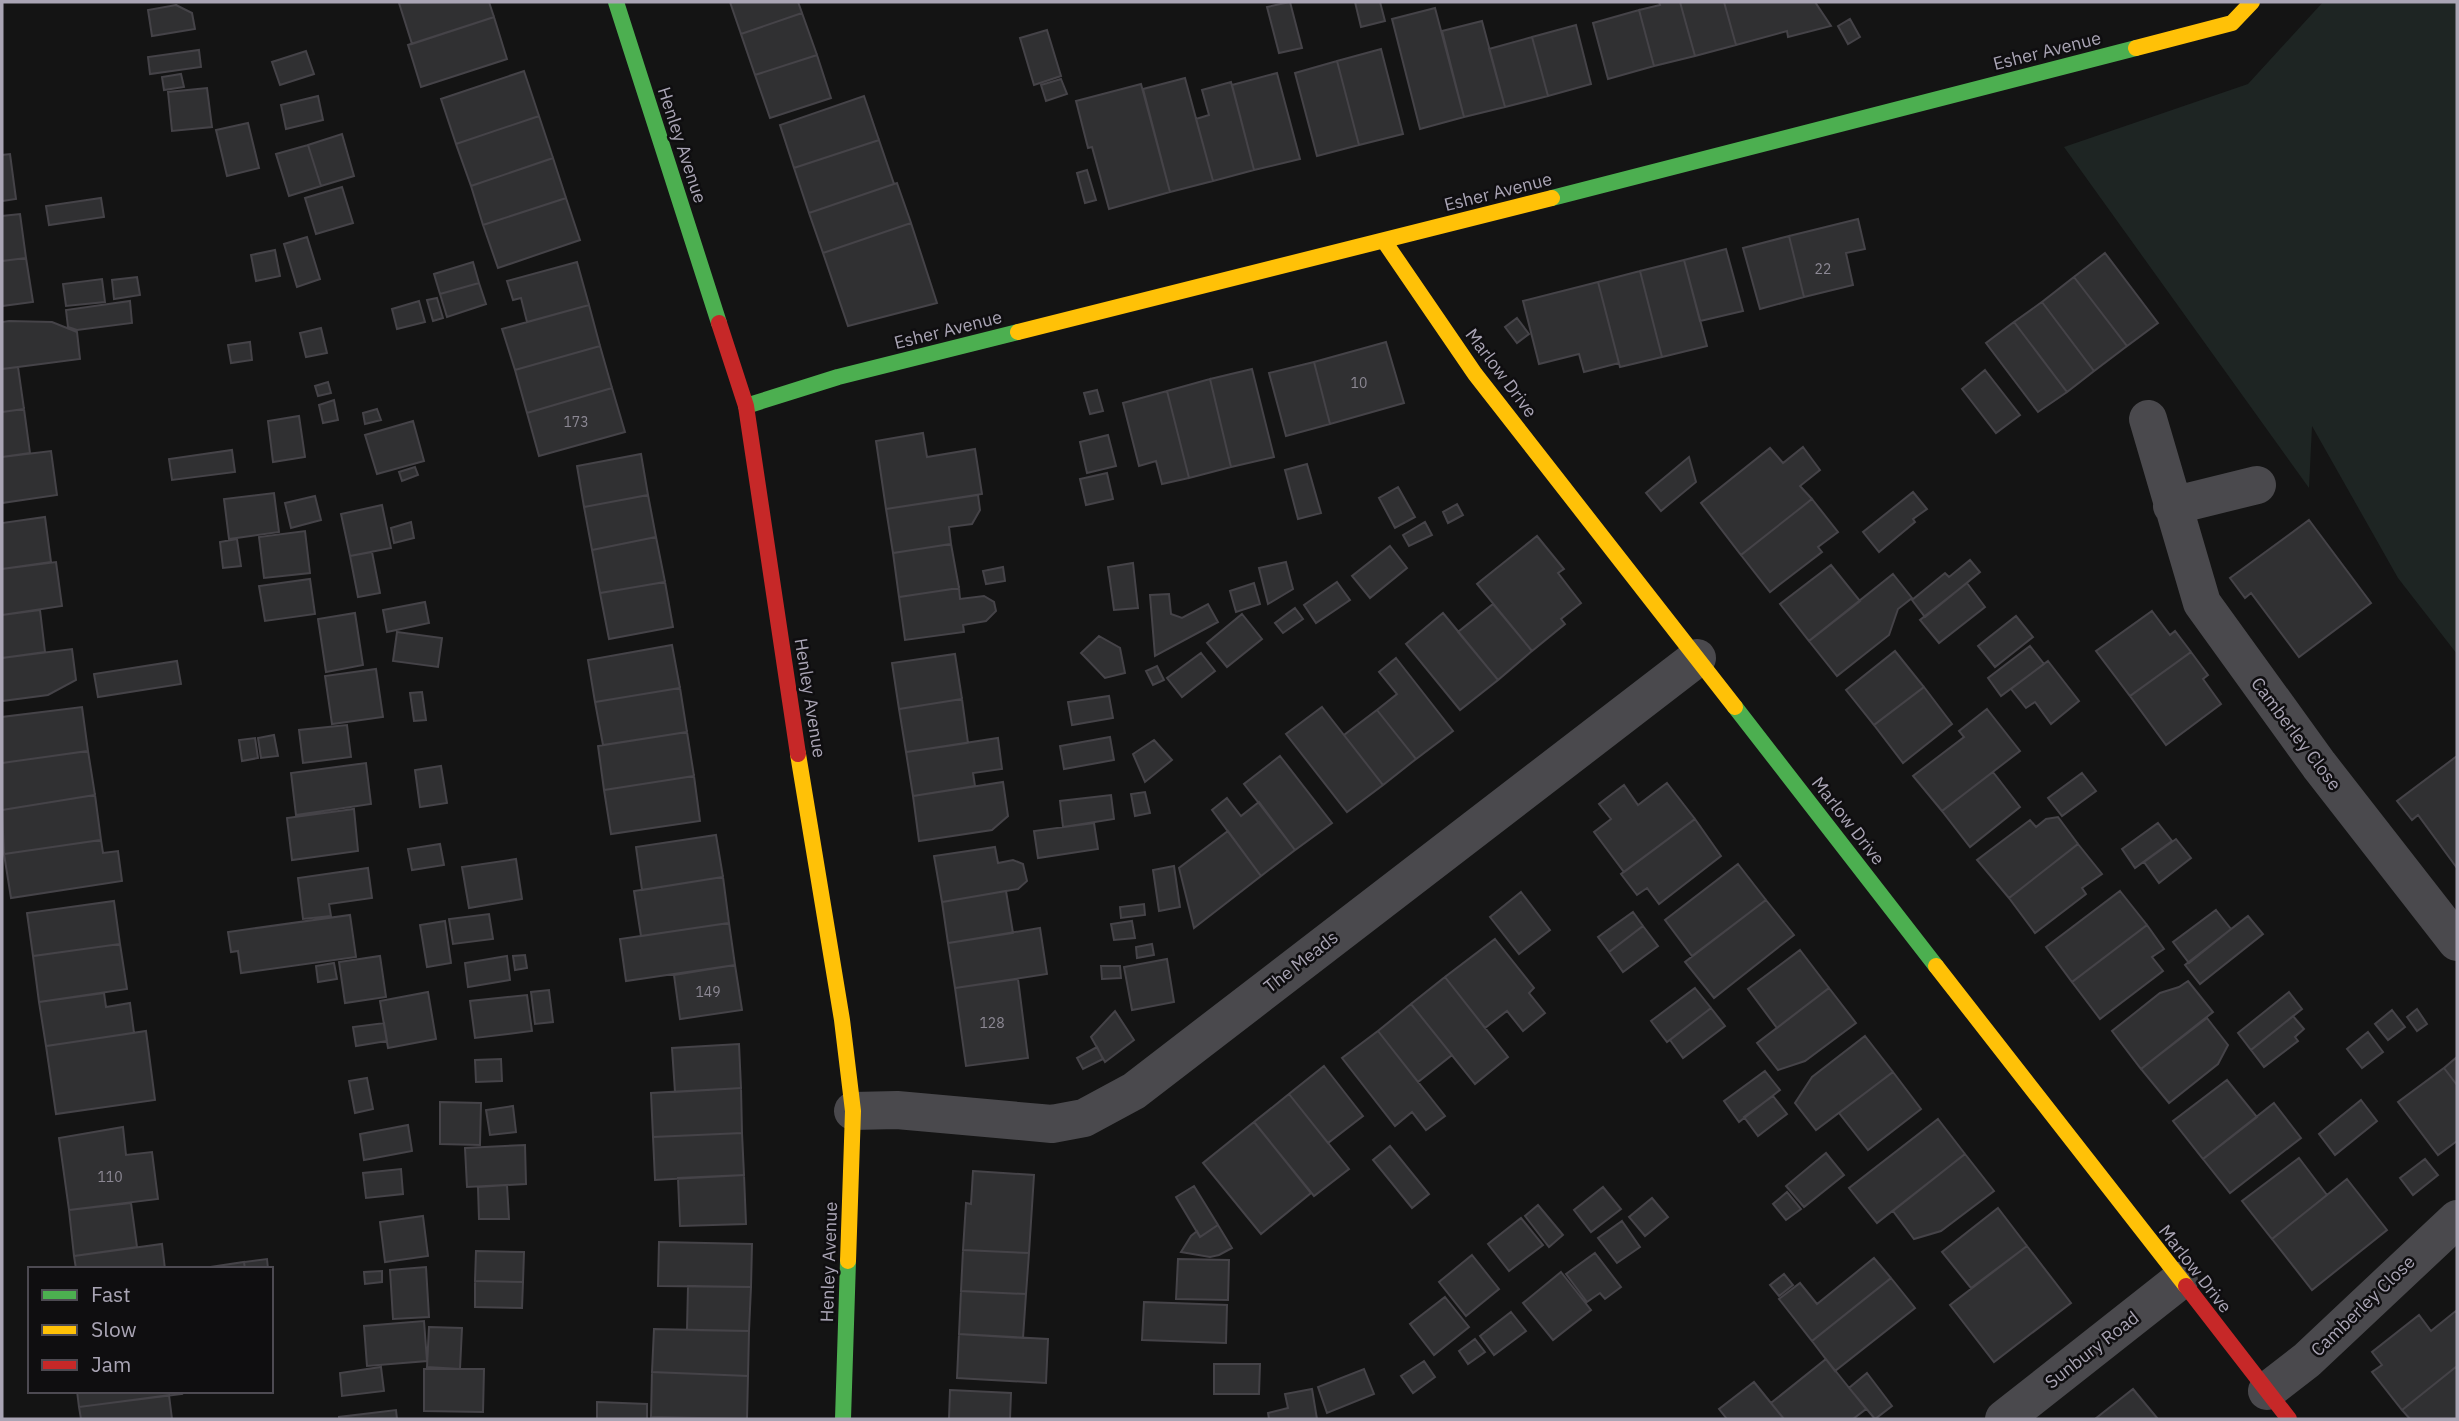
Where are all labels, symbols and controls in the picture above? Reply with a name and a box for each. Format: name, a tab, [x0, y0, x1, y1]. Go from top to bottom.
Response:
street label: Esher Avenue	[1991, 26, 2103, 75]
street label: Henley Avenue	[653, 84, 712, 206]
street label: Esher Avenue	[1442, 167, 1554, 216]
house number: 22	[1815, 260, 1831, 278]
street label: Esher Avenue	[892, 305, 1004, 354]
street label: Marlow Drive	[1460, 324, 1542, 422]
house number: 10	[1351, 374, 1367, 392]
house number: 173	[563, 413, 589, 431]
street label: Henley Avenue	[790, 636, 831, 760]
street label: Camberley Close	[2246, 672, 2347, 795]
street label: Marlow Drive	[1807, 772, 1890, 869]
street label: The Meads	[1259, 925, 1342, 998]
house number: 149	[695, 983, 721, 1001]
house number: 128	[979, 1014, 1005, 1032]
house number: 110	[97, 1168, 123, 1186]
street label: Henley Avenue	[815, 1201, 842, 1323]
street label: Marlow Drive	[2154, 1220, 2237, 1317]
street label: Camberley Close	[2306, 1250, 2420, 1361]
legend	[28, 1267, 273, 1393]
text: Fast	[91, 1280, 131, 1308]
street label: Sunbury Road	[2040, 1306, 2143, 1393]
text: Slow	[91, 1315, 137, 1343]
text: Jam	[91, 1350, 131, 1378]

